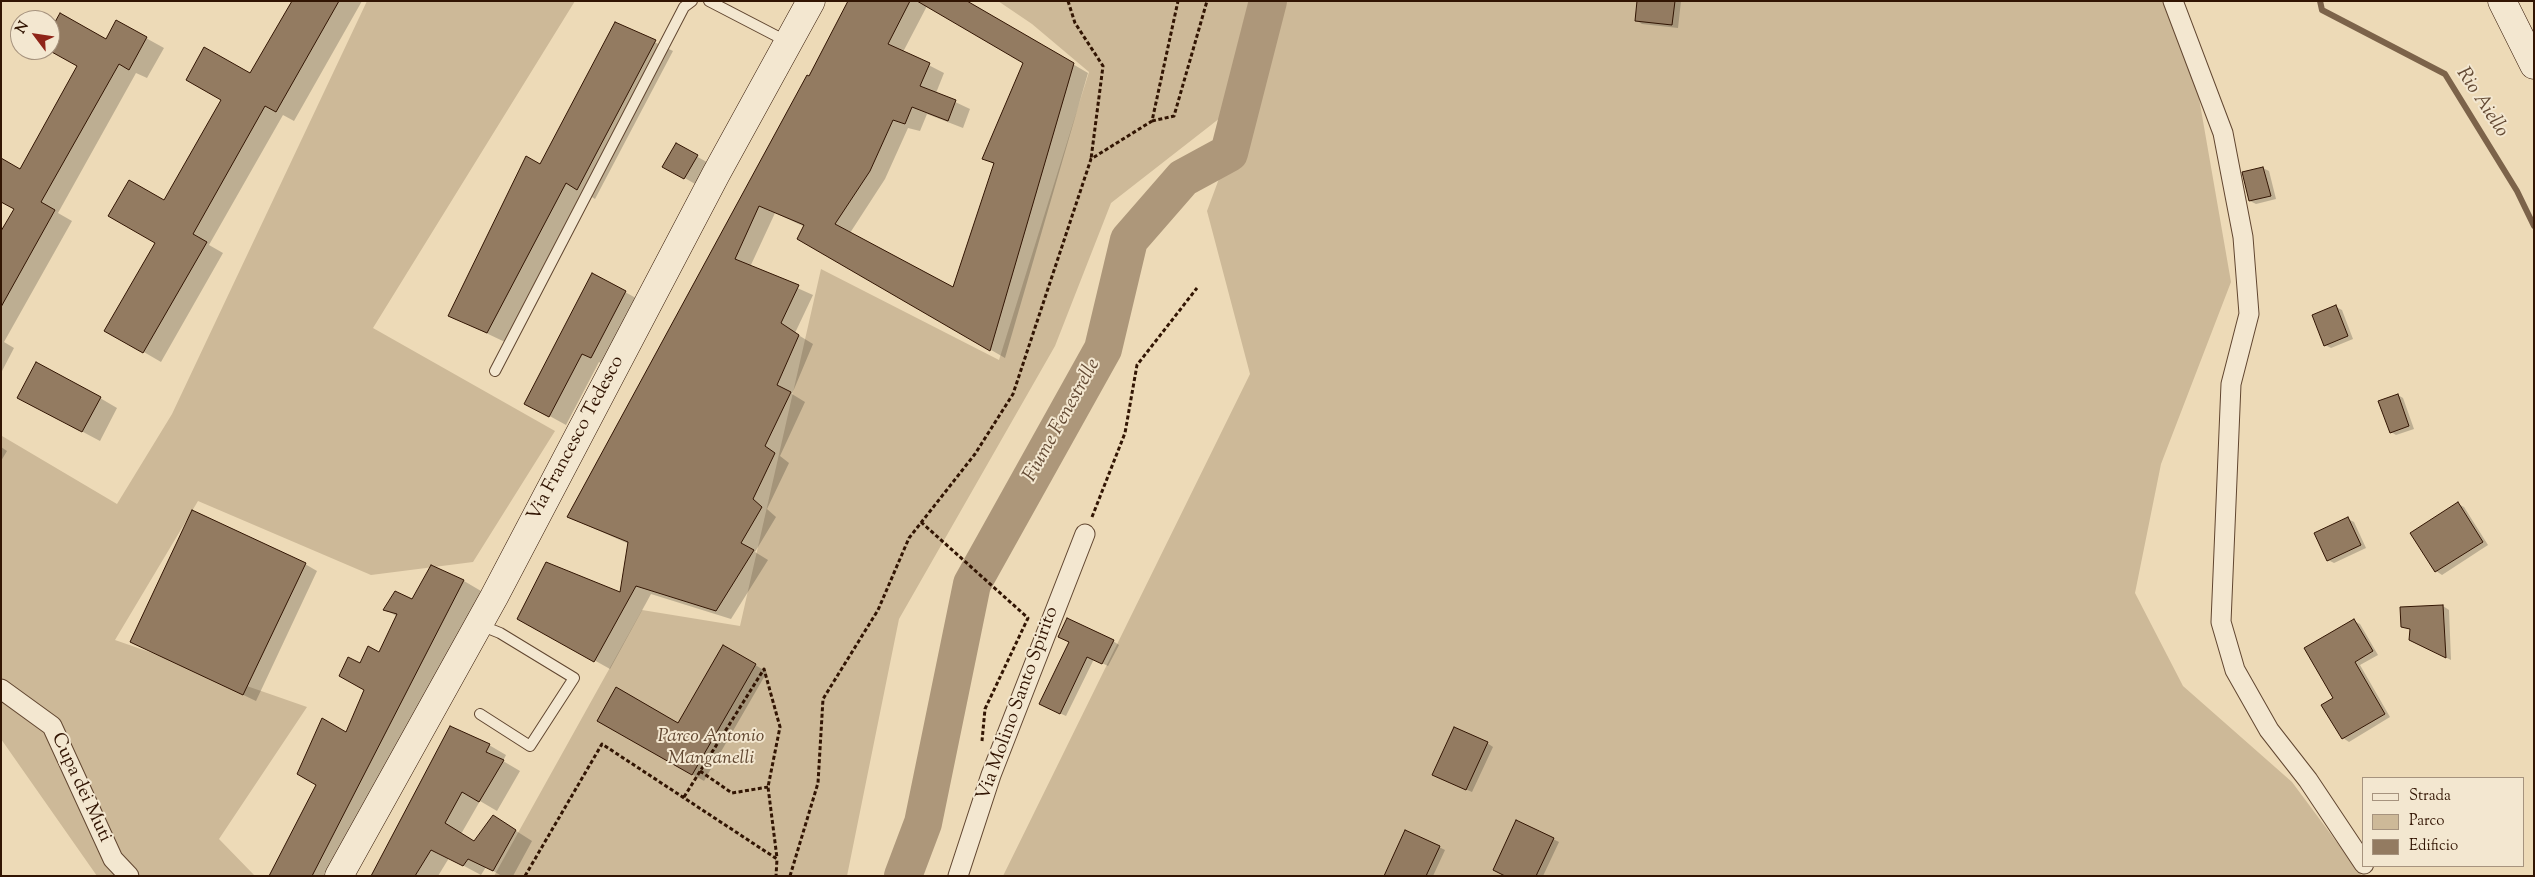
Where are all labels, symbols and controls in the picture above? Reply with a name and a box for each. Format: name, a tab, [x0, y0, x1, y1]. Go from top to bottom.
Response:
north arrow	[10, 10, 60, 60]
text: N	[12, 18, 34, 38]
water label: Rio Aiello	[2450, 64, 2512, 142]
street label: Via Francesco Tedesco	[524, 352, 630, 526]
water label: Fiume Fenestrelle	[1019, 355, 1107, 487]
street label: Via Molino Santo Spirito	[973, 604, 1065, 804]
park label: Parco Antonio Manganelli	[658, 727, 764, 771]
street label: Cupa dei Muti	[45, 730, 115, 846]
legend	[2362, 777, 2525, 867]
text: Strada	[2409, 786, 2451, 807]
text: Parco	[2409, 811, 2445, 832]
text: Edificio	[2409, 836, 2458, 857]

